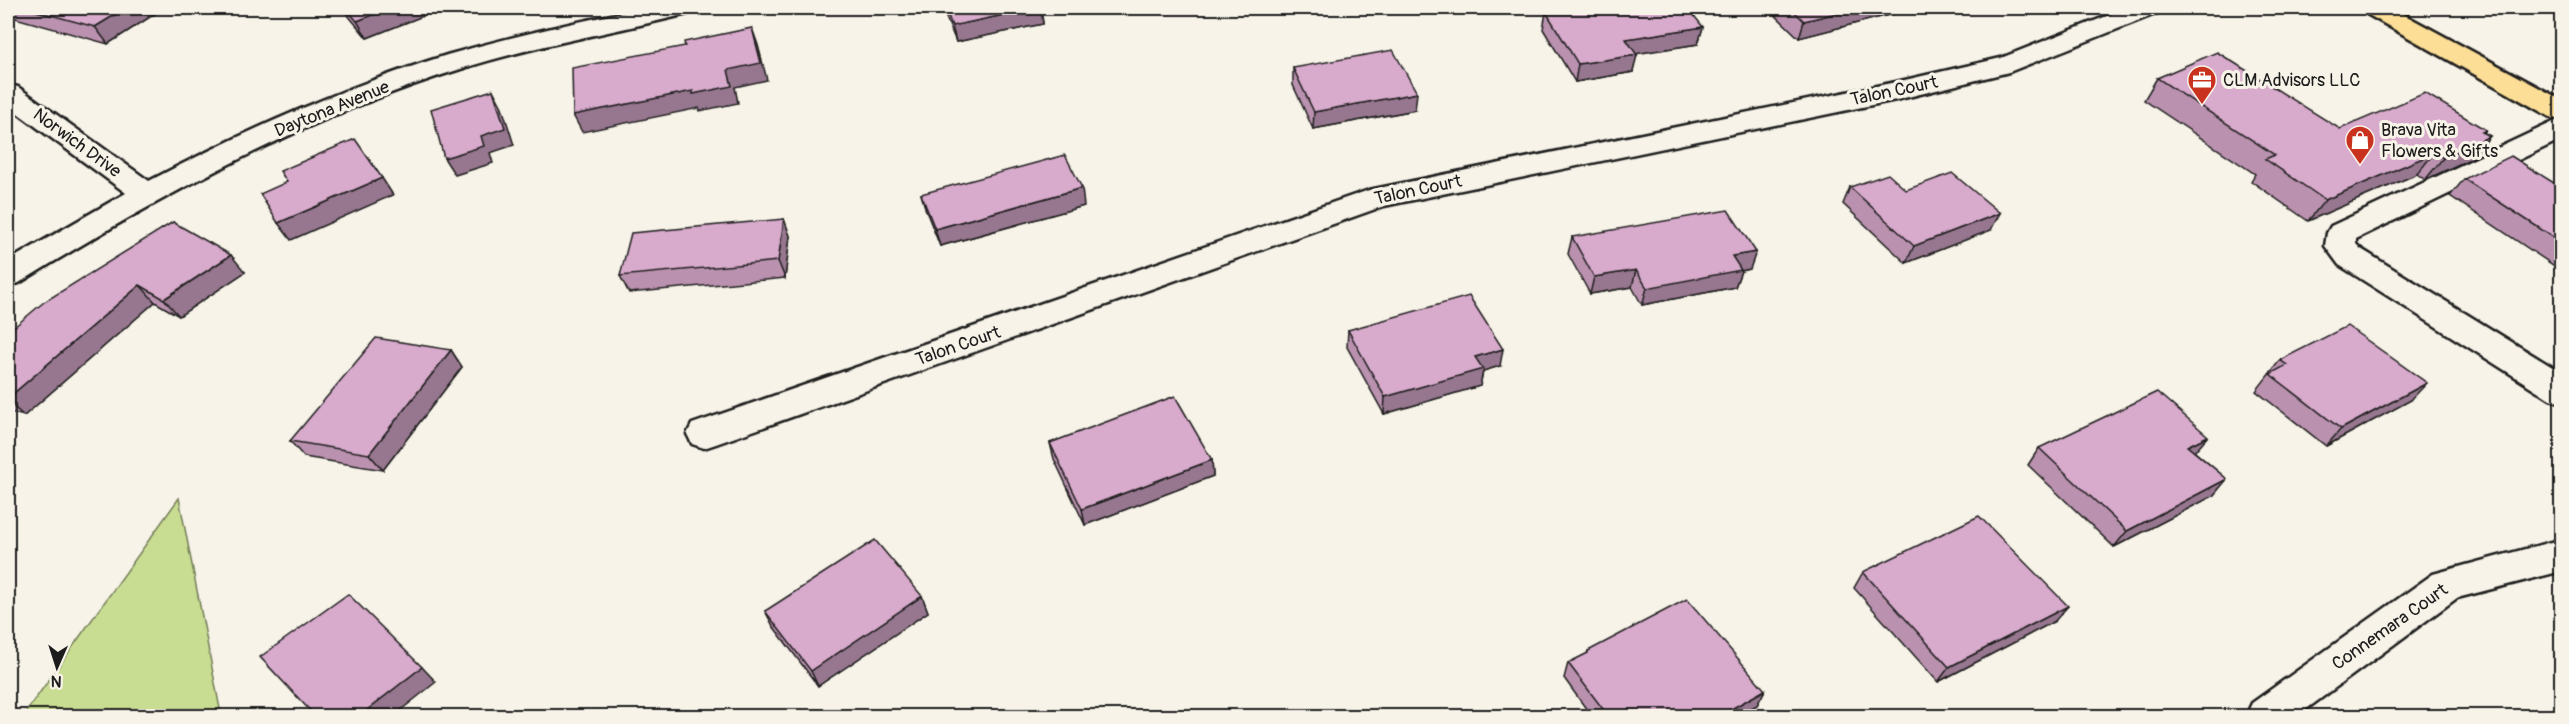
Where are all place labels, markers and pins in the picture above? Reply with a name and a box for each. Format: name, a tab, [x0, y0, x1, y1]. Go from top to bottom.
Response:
office icon: CLM Advisors LLC	[2186, 64, 2218, 106]
place label: CLM Advisors LLC	[2223, 69, 2360, 92]
place label: Brava Vita Flowers & Gifts	[2381, 119, 2498, 163]
shop icon: Brava Vita Flowers & Gifts	[2344, 124, 2376, 166]

